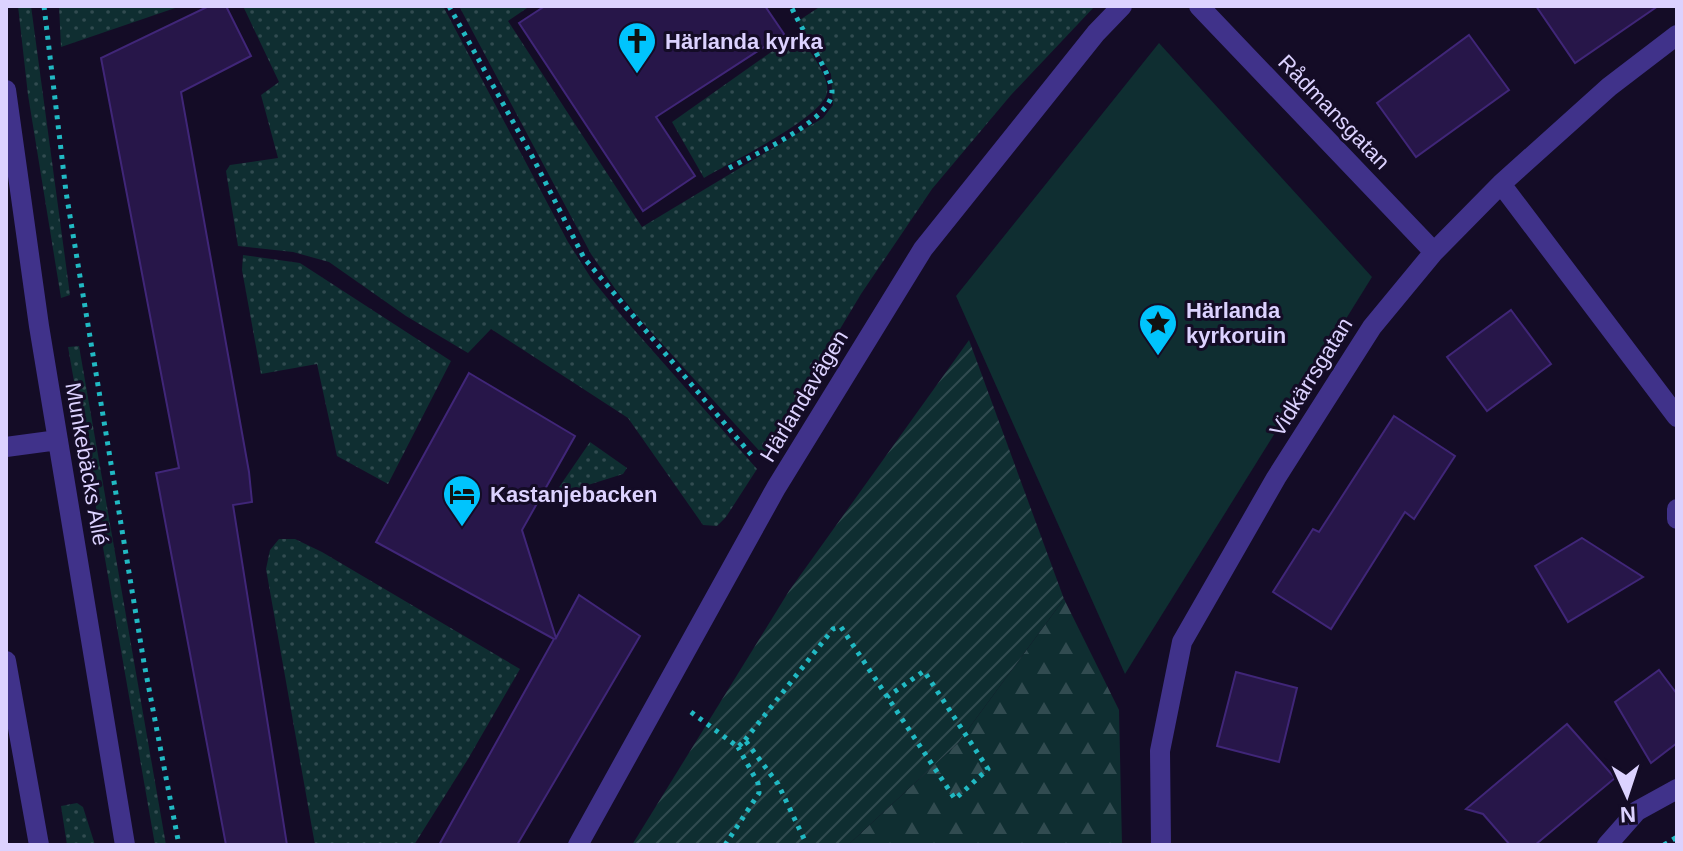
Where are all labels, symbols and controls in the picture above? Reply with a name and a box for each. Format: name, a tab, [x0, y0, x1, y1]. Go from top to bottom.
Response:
church icon: Härlanda kyrka	[616, 20, 658, 75]
place label: Härlanda kyrka	[665, 29, 824, 54]
street label: Rådmansgatan	[1273, 50, 1395, 174]
place label: Härlanda kyrkoruin	[1186, 298, 1286, 348]
place icon: Härlanda kyrkoruin	[1137, 302, 1179, 357]
street label: Vidkärrsgatan	[1265, 313, 1357, 441]
street label: Härlandavägen	[755, 326, 853, 466]
street label: Munkebäcks Allé	[60, 381, 114, 547]
hotel icon: Kastanjebacken	[441, 473, 483, 528]
place label: Kastanjebacken	[490, 482, 658, 507]
north arrow	[1587, 755, 1667, 835]
text: N	[1619, 802, 1637, 827]

